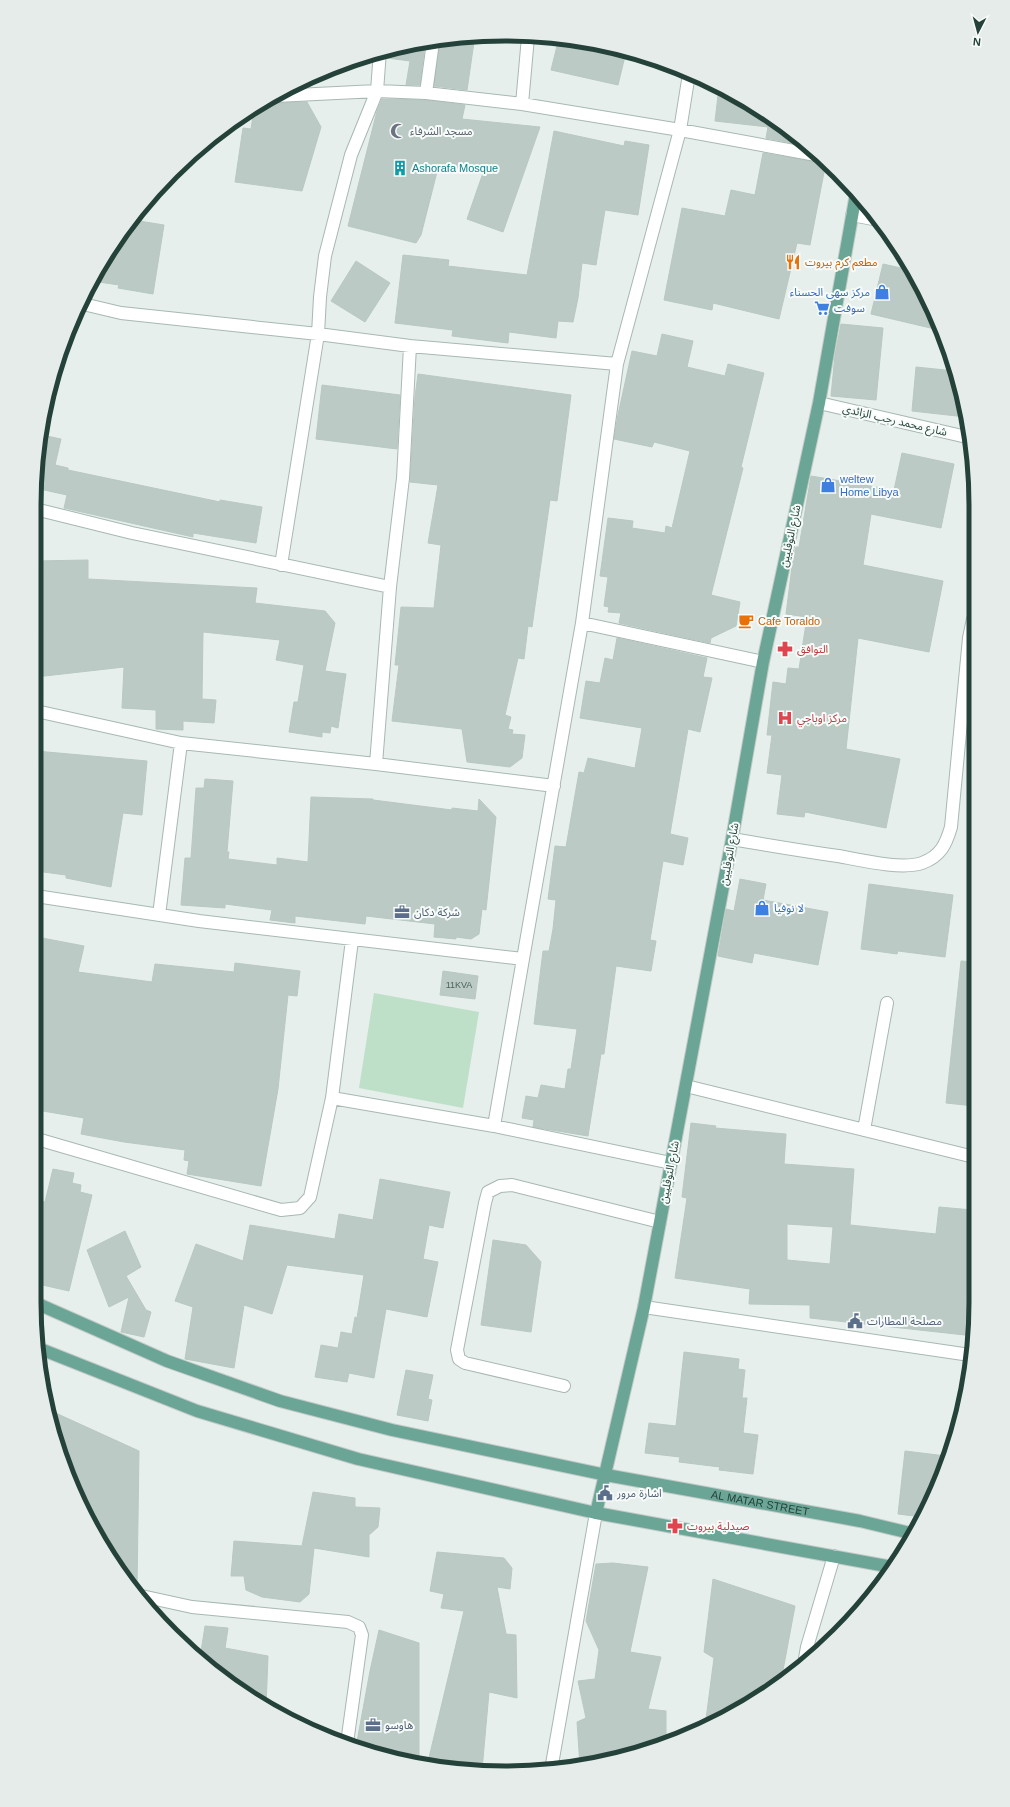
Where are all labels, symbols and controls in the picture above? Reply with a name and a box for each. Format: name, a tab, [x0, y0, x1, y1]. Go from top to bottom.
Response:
north arrow	[958, 12, 998, 52]
text: N	[972, 36, 982, 48]
mosque icon: مسجد الشرفاء	[389, 122, 407, 140]
place label: مسجد الشرفاء	[410, 125, 473, 138]
building icon: Ashorafa Mosque	[391, 159, 409, 177]
place label: Ashorafa Mosque	[412, 162, 498, 174]
restaurant icon: مطعم كرم بيروت	[784, 253, 802, 271]
place label: مطعم كرم بيروت	[805, 256, 878, 271]
shop icon: مركز سهى الحسناء	[873, 283, 891, 301]
place label: مركز سهى الحسناء	[790, 286, 870, 299]
supermarket icon: سوفت	[813, 299, 831, 317]
place label: سوفت	[834, 302, 865, 315]
street label: شارع محمد رجب الزائدي	[841, 402, 949, 441]
place label: weltew Home Libya	[839, 473, 900, 498]
shop icon: weltew Home Libya	[819, 476, 837, 494]
street label: شارع النوفليين	[778, 503, 804, 569]
cafe icon: Cafe Toraldo	[737, 612, 755, 630]
place label: Cafe Toraldo	[758, 615, 820, 627]
pharmacy icon: التوافق	[776, 640, 794, 658]
place label: التوافق	[797, 643, 828, 656]
hospital icon: مركز اوباجي	[776, 709, 794, 727]
place label: مركز اوباجي	[797, 712, 847, 728]
street label: شارع النوفليين	[718, 821, 742, 887]
shop icon: لا نوفيا	[753, 899, 771, 917]
place label: لا نوفيا	[774, 902, 804, 915]
office icon: شركة دكان	[393, 903, 411, 921]
place label: شركة دكان	[414, 906, 460, 919]
house number: 11KVA	[446, 980, 472, 990]
street label: شارع النوفليين	[657, 1139, 683, 1205]
public building icon: مصلحة المطارات	[846, 1312, 864, 1330]
place label: مصلحة المطارات	[867, 1315, 942, 1328]
public building icon: اشارة مرور	[596, 1484, 614, 1502]
place label: اشارة مرور	[616, 1487, 662, 1500]
street label: AL MATAR STREET	[710, 1488, 811, 1518]
pharmacy icon: صيدلية بيروت	[666, 1517, 684, 1535]
place label: صيدلية بيروت	[687, 1520, 750, 1533]
office icon: هاوسو	[364, 1716, 382, 1734]
place label: هاوسو	[385, 1719, 413, 1732]

